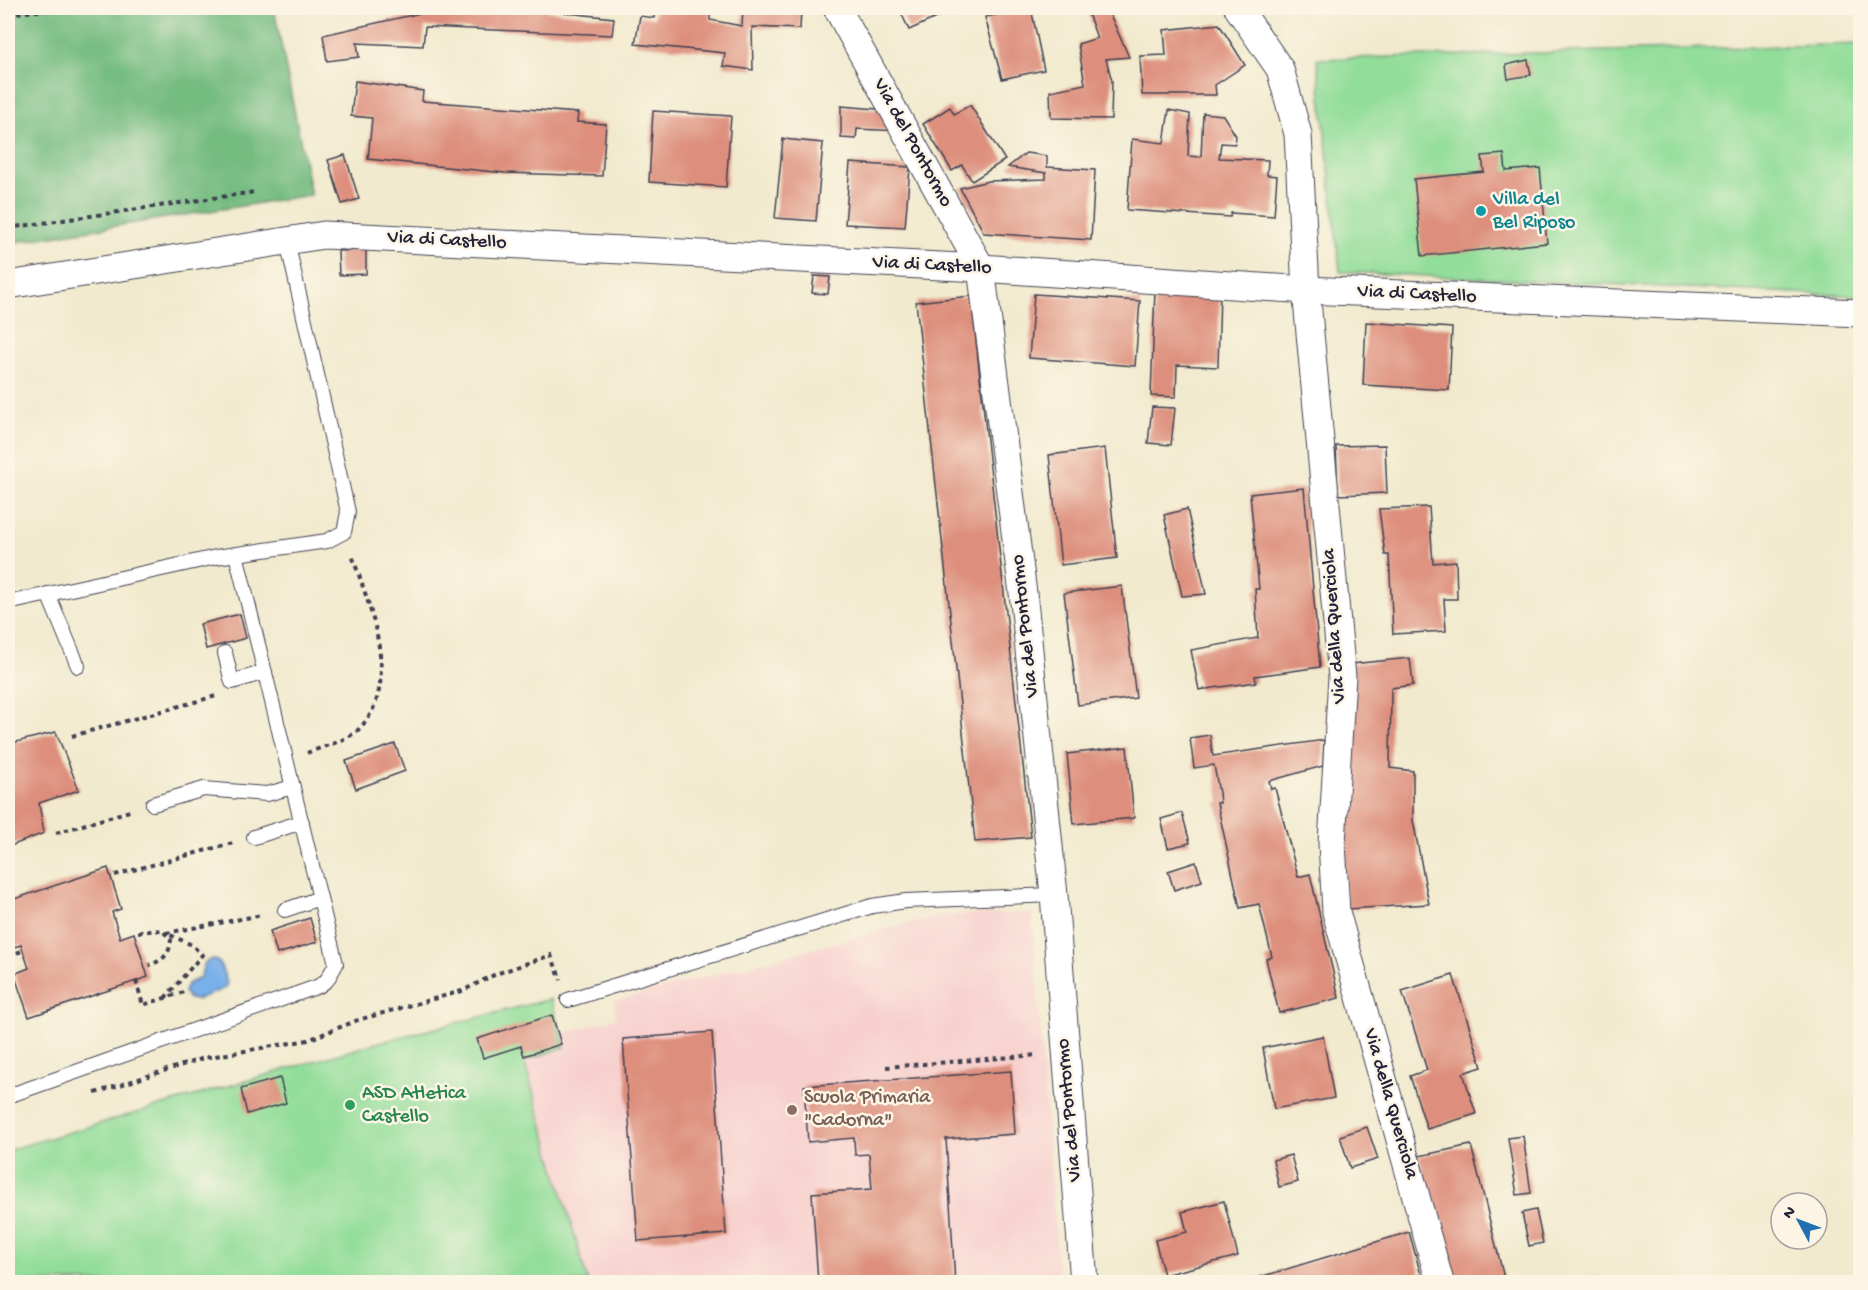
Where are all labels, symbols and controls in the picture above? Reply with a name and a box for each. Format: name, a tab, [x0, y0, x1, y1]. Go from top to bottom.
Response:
street label: Via del Pontormo	[867, 74, 957, 211]
place label: Villa del Bel Riposo	[1492, 189, 1575, 235]
marker: Villa del Bel Riposo	[1474, 204, 1488, 218]
street label: Via di Castello	[386, 226, 507, 256]
street label: Via di Castello	[871, 251, 992, 281]
street label: Via di Castello	[1356, 280, 1477, 310]
street label: Via della Querciola	[1318, 547, 1352, 705]
street label: Via del Pontormo	[1007, 553, 1045, 700]
street label: Via della Querciola	[1357, 1025, 1423, 1183]
street label: Via del Pontormo	[1052, 1037, 1088, 1184]
place label: ASD Atletica Castello	[362, 1083, 467, 1129]
place label: Scuola Primaria "Cadorna"	[804, 1087, 931, 1133]
marker: ASD Atletica Castello	[343, 1098, 357, 1112]
marker: Scuola Primaria "Cadorna"	[785, 1103, 799, 1117]
north arrow	[1769, 1191, 1829, 1251]
text: N	[1780, 1203, 1801, 1224]

